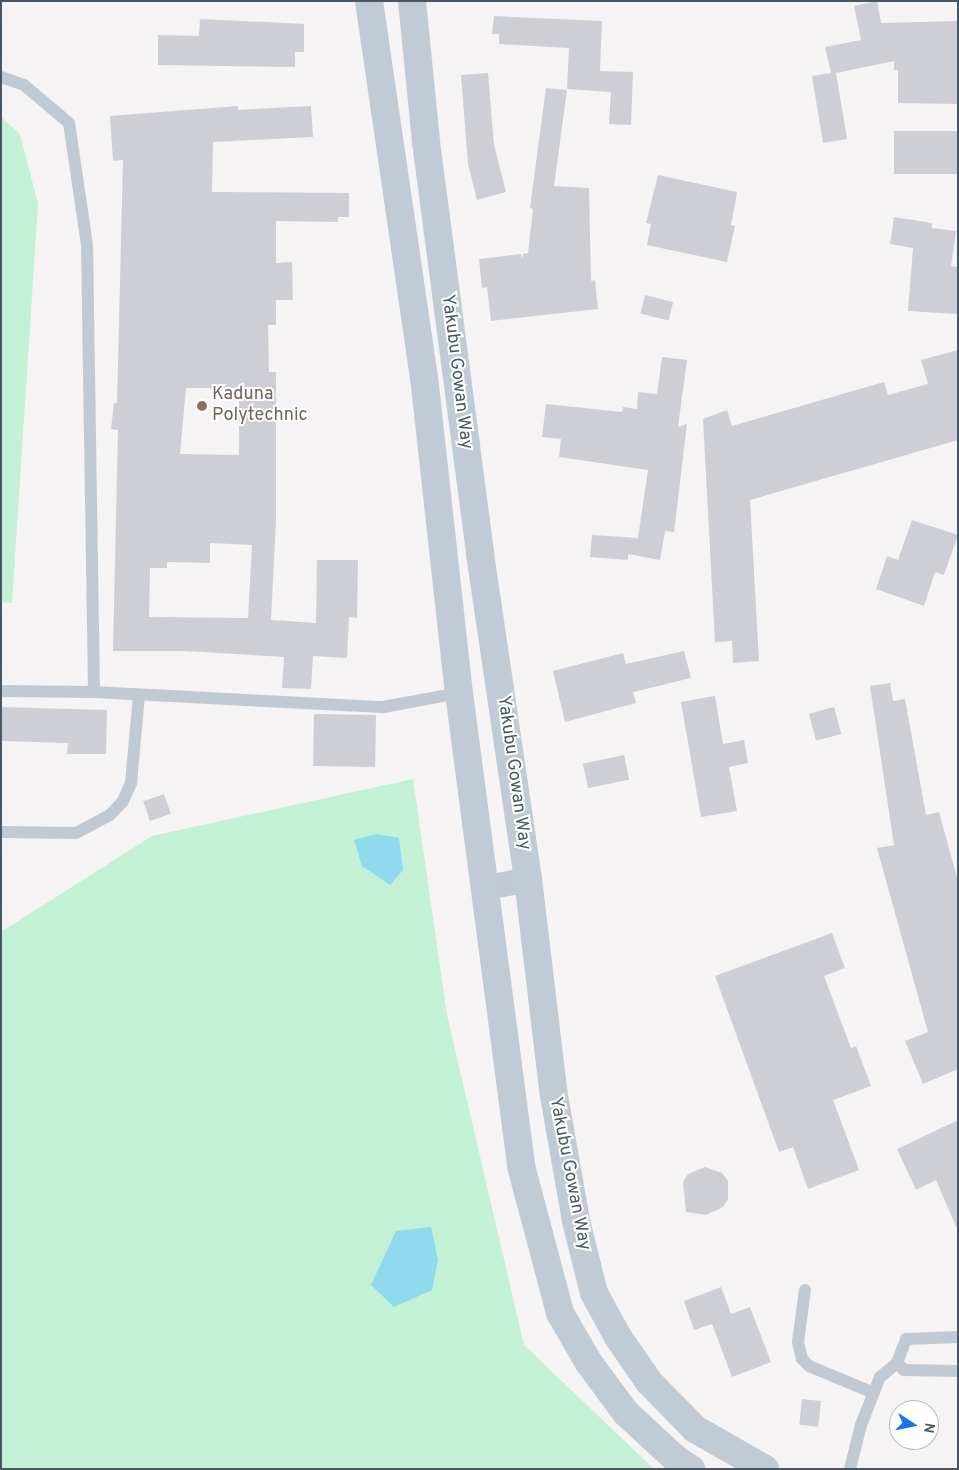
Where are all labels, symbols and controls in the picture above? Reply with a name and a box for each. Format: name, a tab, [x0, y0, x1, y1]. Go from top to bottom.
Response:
street label: Yakubu Gowan Way	[436, 293, 476, 451]
place label: Kaduna Polytechnic	[212, 385, 308, 428]
marker: Kaduna Polytechnic	[196, 400, 208, 412]
street label: Yakubu Gowan Way	[491, 694, 535, 852]
street label: Yakubu Gowan Way	[543, 1095, 595, 1253]
north arrow	[889, 1400, 939, 1450]
text: N	[919, 1421, 938, 1434]

